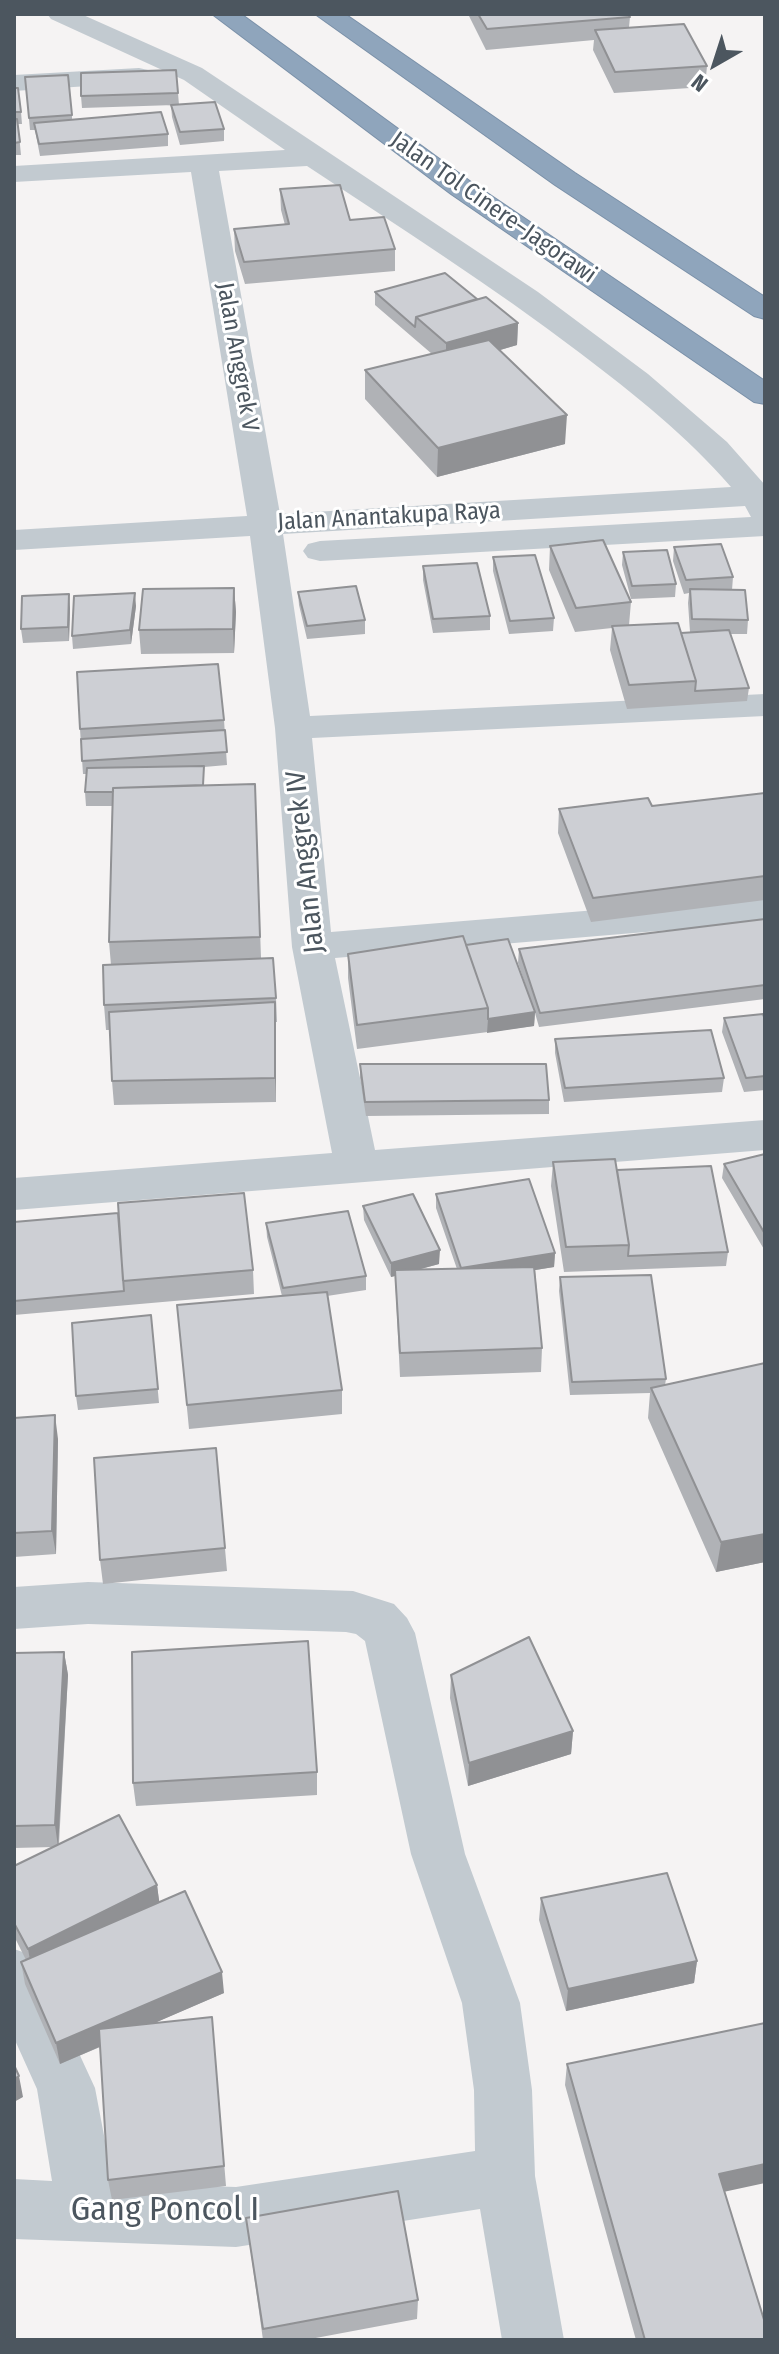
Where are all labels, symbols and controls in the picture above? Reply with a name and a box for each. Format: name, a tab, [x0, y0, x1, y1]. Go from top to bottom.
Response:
north arrow	[675, 24, 755, 104]
text: N	[686, 68, 713, 98]
street label: Jalan Tol Cinere–Jagorawi	[384, 126, 602, 290]
street label: Jalan Anggrek V	[210, 280, 264, 434]
street label: Jalan Anantakupa Raya	[277, 497, 501, 537]
street label: Jalan Anggrek IV	[280, 769, 332, 955]
street label: Gang Poncol I	[71, 2191, 259, 2231]

